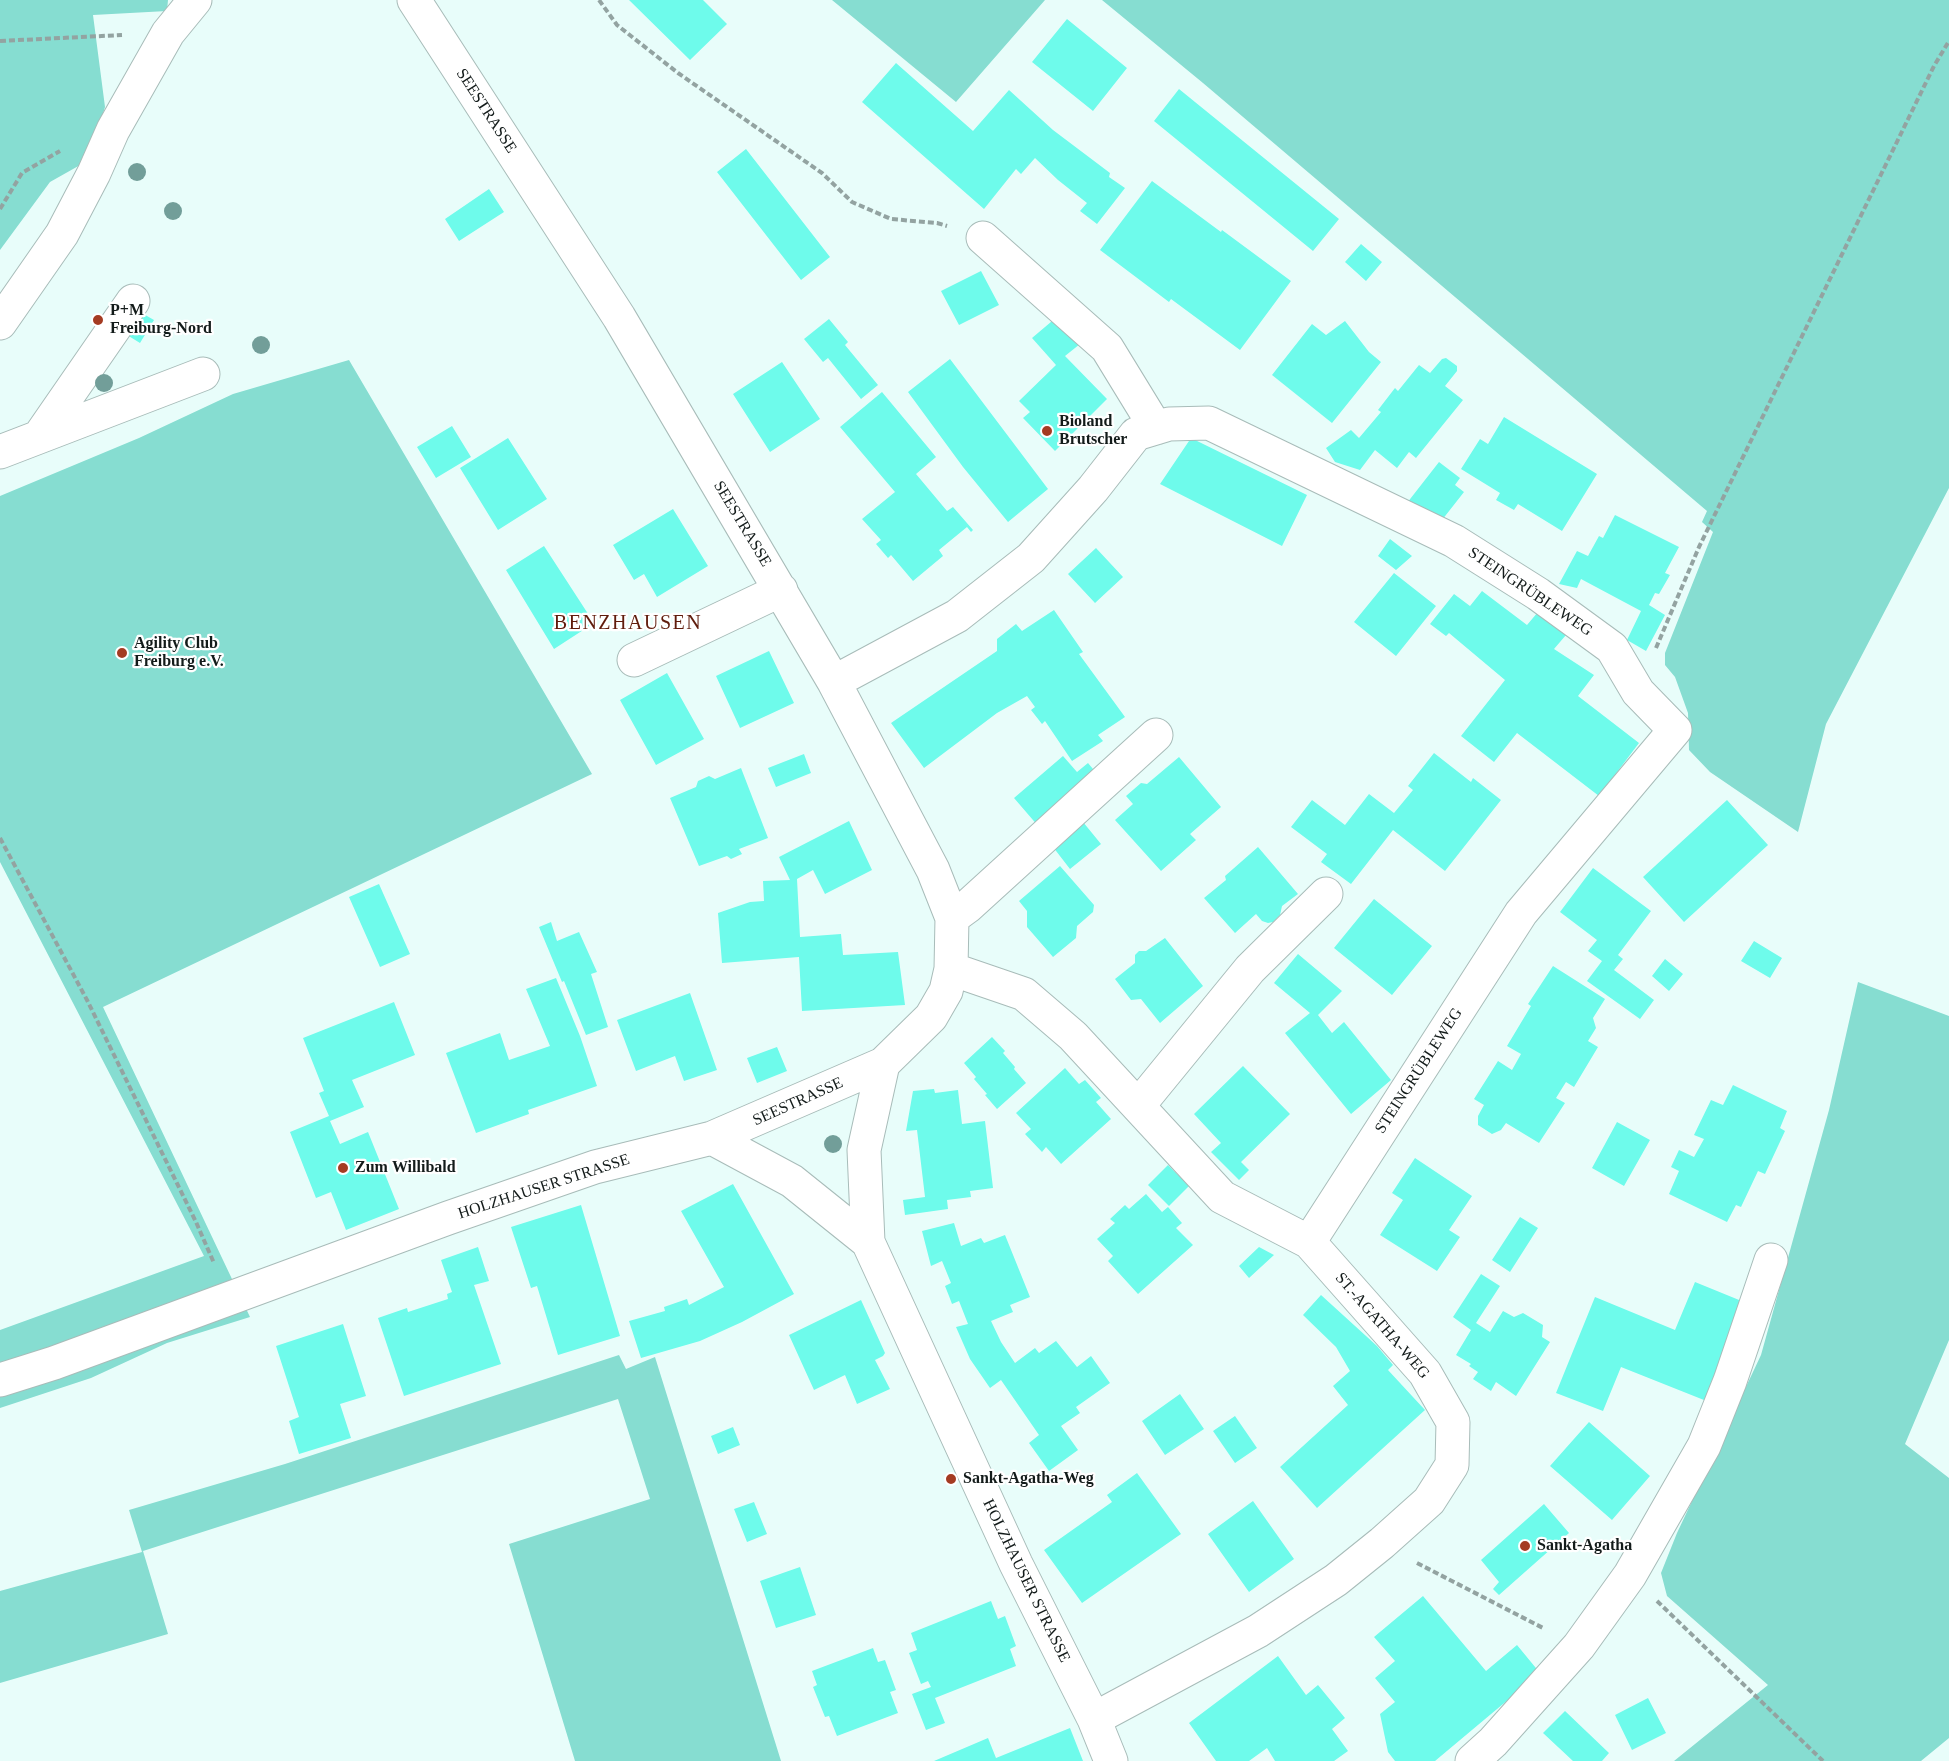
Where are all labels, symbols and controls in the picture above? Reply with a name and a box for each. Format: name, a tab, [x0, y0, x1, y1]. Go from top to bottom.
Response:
street label: SEESTRASSE	[452, 65, 520, 157]
place label: P+M Freiburg-Nord	[110, 301, 212, 339]
marker: P+M Freiburg-Nord	[91, 313, 105, 327]
place label: Bioland Brutscher	[1059, 412, 1127, 450]
marker: Bioland Brutscher	[1040, 424, 1054, 438]
street label: SEESTRASSE	[709, 478, 775, 570]
street label: STEINGRÜBLEWEG	[1464, 543, 1596, 641]
district label: BENZHAUSEN	[554, 612, 702, 636]
place label: Agility Club Freiburg e.V.	[134, 634, 224, 672]
marker: Agility Club Freiburg e.V.	[115, 646, 129, 660]
street label: STEINGRÜBLEWEG	[1371, 1005, 1467, 1137]
street label: SEESTRASSE	[750, 1074, 846, 1130]
street label: HOLZHAUSER STRASSE	[456, 1150, 632, 1224]
place label: Zum Willibald	[355, 1158, 456, 1178]
marker: Zum Willibald	[336, 1161, 350, 1175]
street label: ST.-AGATHA-WEG	[1331, 1269, 1433, 1383]
place label: Sankt-Agatha-Weg	[963, 1469, 1094, 1489]
marker: Sankt-Agatha-Weg	[944, 1472, 958, 1486]
street label: HOLZHAUSER STRASSE	[978, 1496, 1074, 1666]
place label: Sankt-Agatha	[1537, 1536, 1632, 1556]
marker: Sankt-Agatha	[1518, 1539, 1532, 1553]

